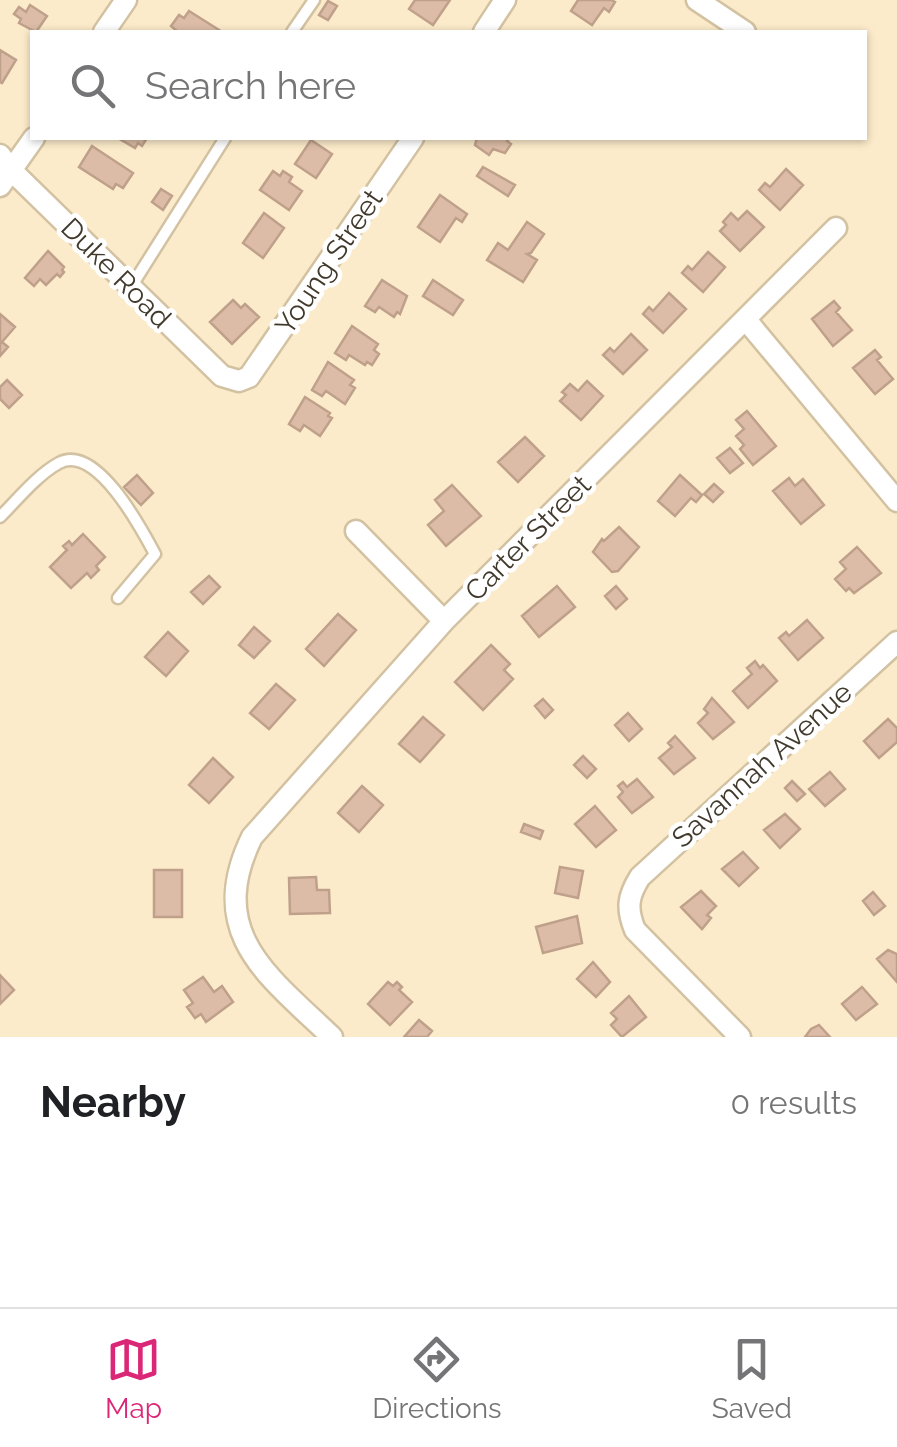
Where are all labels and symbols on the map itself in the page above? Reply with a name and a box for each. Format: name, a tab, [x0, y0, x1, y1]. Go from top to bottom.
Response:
street label: Young Street	[269, 183, 390, 341]
street label: Duke Road	[54, 211, 178, 335]
street label: Carter Street	[458, 468, 598, 608]
street label: Savannah Avenue	[665, 676, 859, 854]

